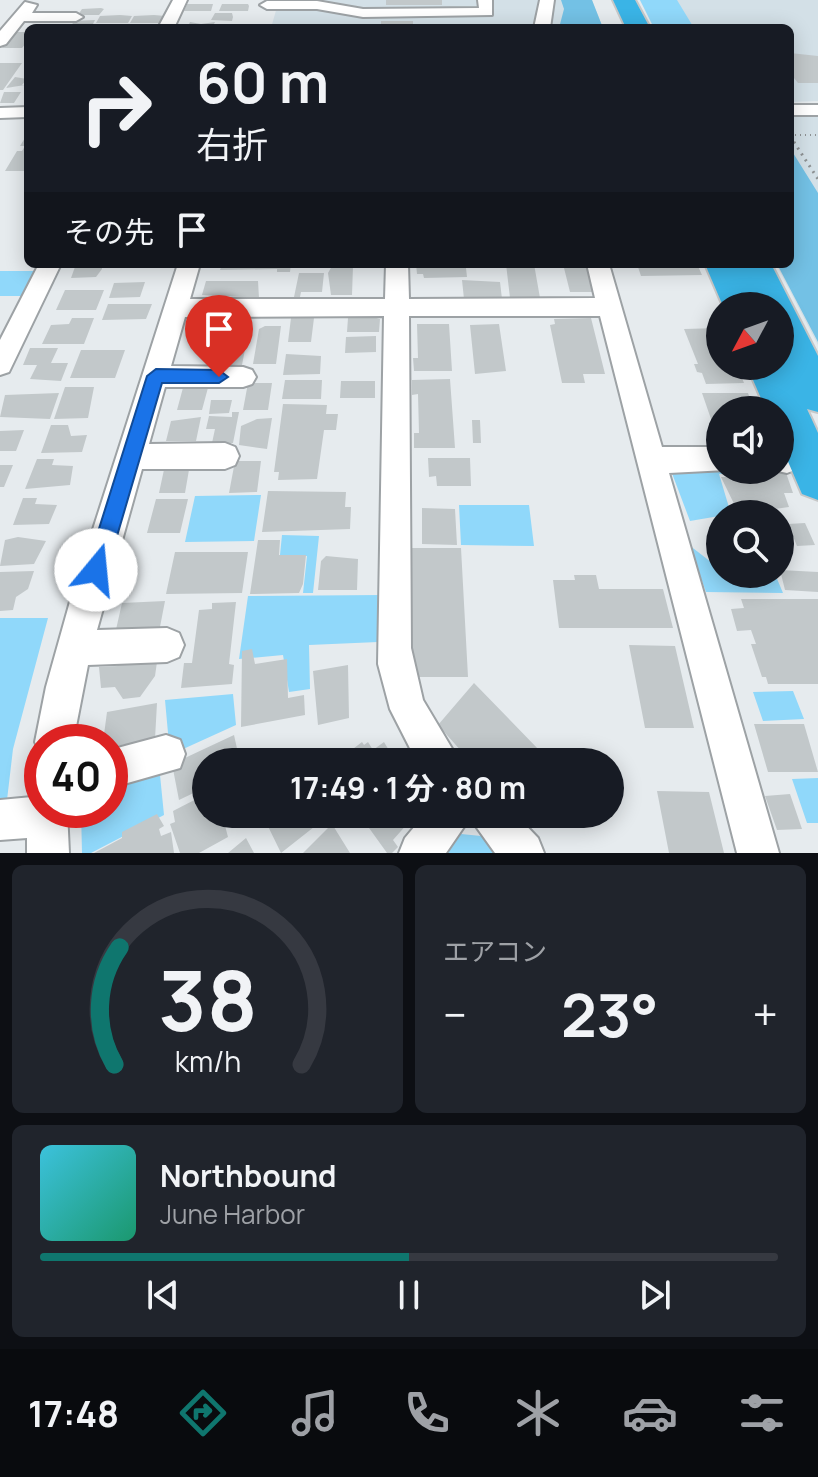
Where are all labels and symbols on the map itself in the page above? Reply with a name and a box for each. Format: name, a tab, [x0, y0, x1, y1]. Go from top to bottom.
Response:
north arrow	[706, 292, 794, 380]
pin	[185, 295, 253, 377]
position arrow	[54, 528, 138, 612]
speed limit sign: 40	[24, 724, 128, 828]

